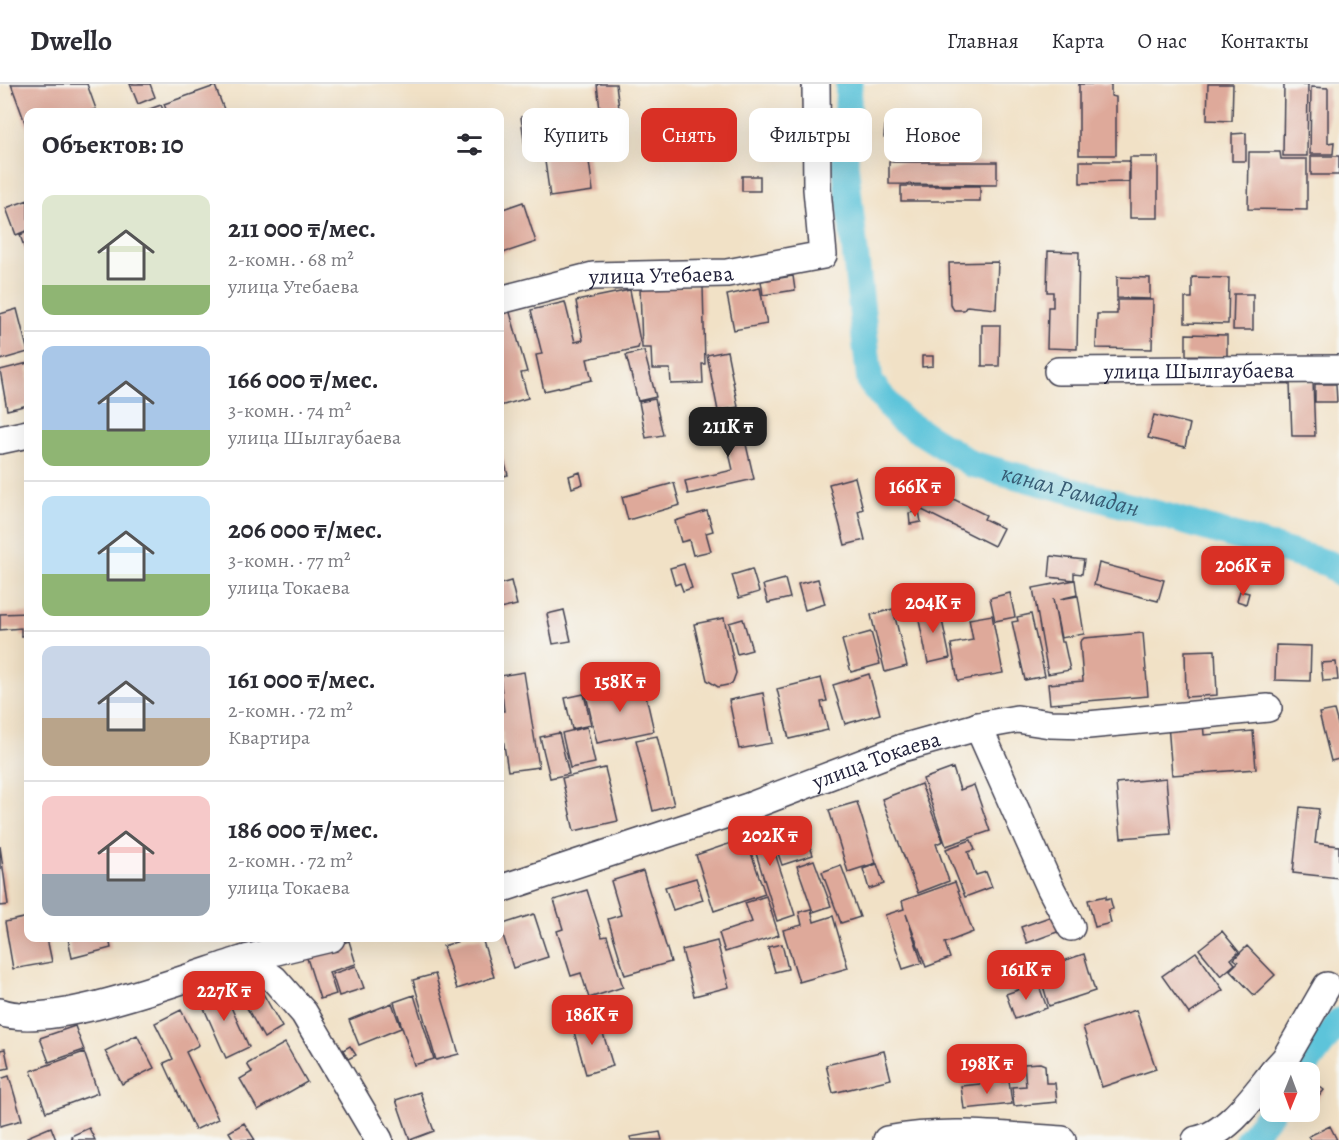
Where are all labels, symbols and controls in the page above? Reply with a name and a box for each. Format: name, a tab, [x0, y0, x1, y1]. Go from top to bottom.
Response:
text: Dwello	[30, 22, 112, 60]
text: Главная	[947, 27, 1019, 55]
text: Карта	[1052, 27, 1104, 55]
text: О нас	[1137, 27, 1187, 55]
text: Контакты	[1220, 27, 1309, 55]
chip: Купить	[522, 108, 629, 162]
chip: Снять	[641, 108, 737, 162]
chip: Фильтры	[749, 108, 872, 162]
chip: Новое	[884, 108, 982, 162]
text: Объектов: 10	[42, 127, 184, 162]
icon: filters	[453, 128, 486, 161]
text: 211 000 ₸/мес.	[228, 211, 376, 246]
icon: home	[90, 219, 162, 291]
text: 2-комн. · 68 m²	[228, 246, 354, 273]
street label: улица Утебаева	[588, 258, 737, 292]
text: улица Утебаева	[228, 273, 359, 300]
street label: улица Шылгаубаева	[1103, 355, 1295, 387]
text: 166 000 ₸/мес.	[228, 362, 379, 397]
icon: home	[90, 370, 162, 442]
text: 3-комн. · 74 m²	[228, 397, 351, 424]
pin: 211K ₸	[679, 407, 777, 458]
text: 211K ₸	[703, 413, 753, 440]
text: улица Шылгаубаева	[228, 424, 401, 451]
water label: канал Рамадан	[998, 457, 1143, 524]
pin: 166K ₸	[866, 467, 964, 518]
text: 166K ₸	[889, 473, 941, 500]
text: 206 000 ₸/мес.	[228, 512, 383, 547]
icon: home	[90, 520, 162, 592]
pin: 206K ₸	[1194, 546, 1292, 597]
text: 3-комн. · 77 m²	[228, 547, 351, 574]
text: 206K ₸	[1215, 552, 1271, 579]
text: улица Токаева	[228, 574, 350, 601]
pin: 204K ₸	[884, 583, 982, 634]
text: 204K ₸	[905, 589, 961, 616]
text: 161 000 ₸/мес.	[228, 662, 376, 697]
pin: 158K ₸	[571, 662, 669, 713]
text: 158K ₸	[594, 668, 646, 695]
icon: home	[90, 670, 162, 742]
text: 2-комн. · 72 m²	[228, 697, 353, 724]
text: Квартира	[228, 724, 310, 751]
street label: улица Токаева	[807, 724, 945, 797]
text: 186 000 ₸/мес.	[228, 812, 379, 847]
pin: 202K ₸	[721, 816, 819, 867]
icon: home	[90, 820, 162, 892]
text: 202K ₸	[742, 822, 798, 849]
text: 2-комн. · 72 m²	[228, 847, 353, 874]
text: улица Токаева	[228, 874, 350, 901]
pin: 161K ₸	[977, 950, 1075, 1001]
text: 161K ₸	[1001, 956, 1051, 983]
pin: 227K ₸	[175, 971, 273, 1022]
text: 227K ₸	[197, 977, 251, 1004]
pin: 186K ₸	[543, 995, 641, 1046]
text: 186K ₸	[566, 1001, 618, 1028]
pin: 198K ₸	[938, 1044, 1036, 1095]
text: 198K ₸	[961, 1050, 1013, 1077]
north arrow	[1260, 1062, 1320, 1122]
map controls	[1260, 1062, 1320, 1122]

